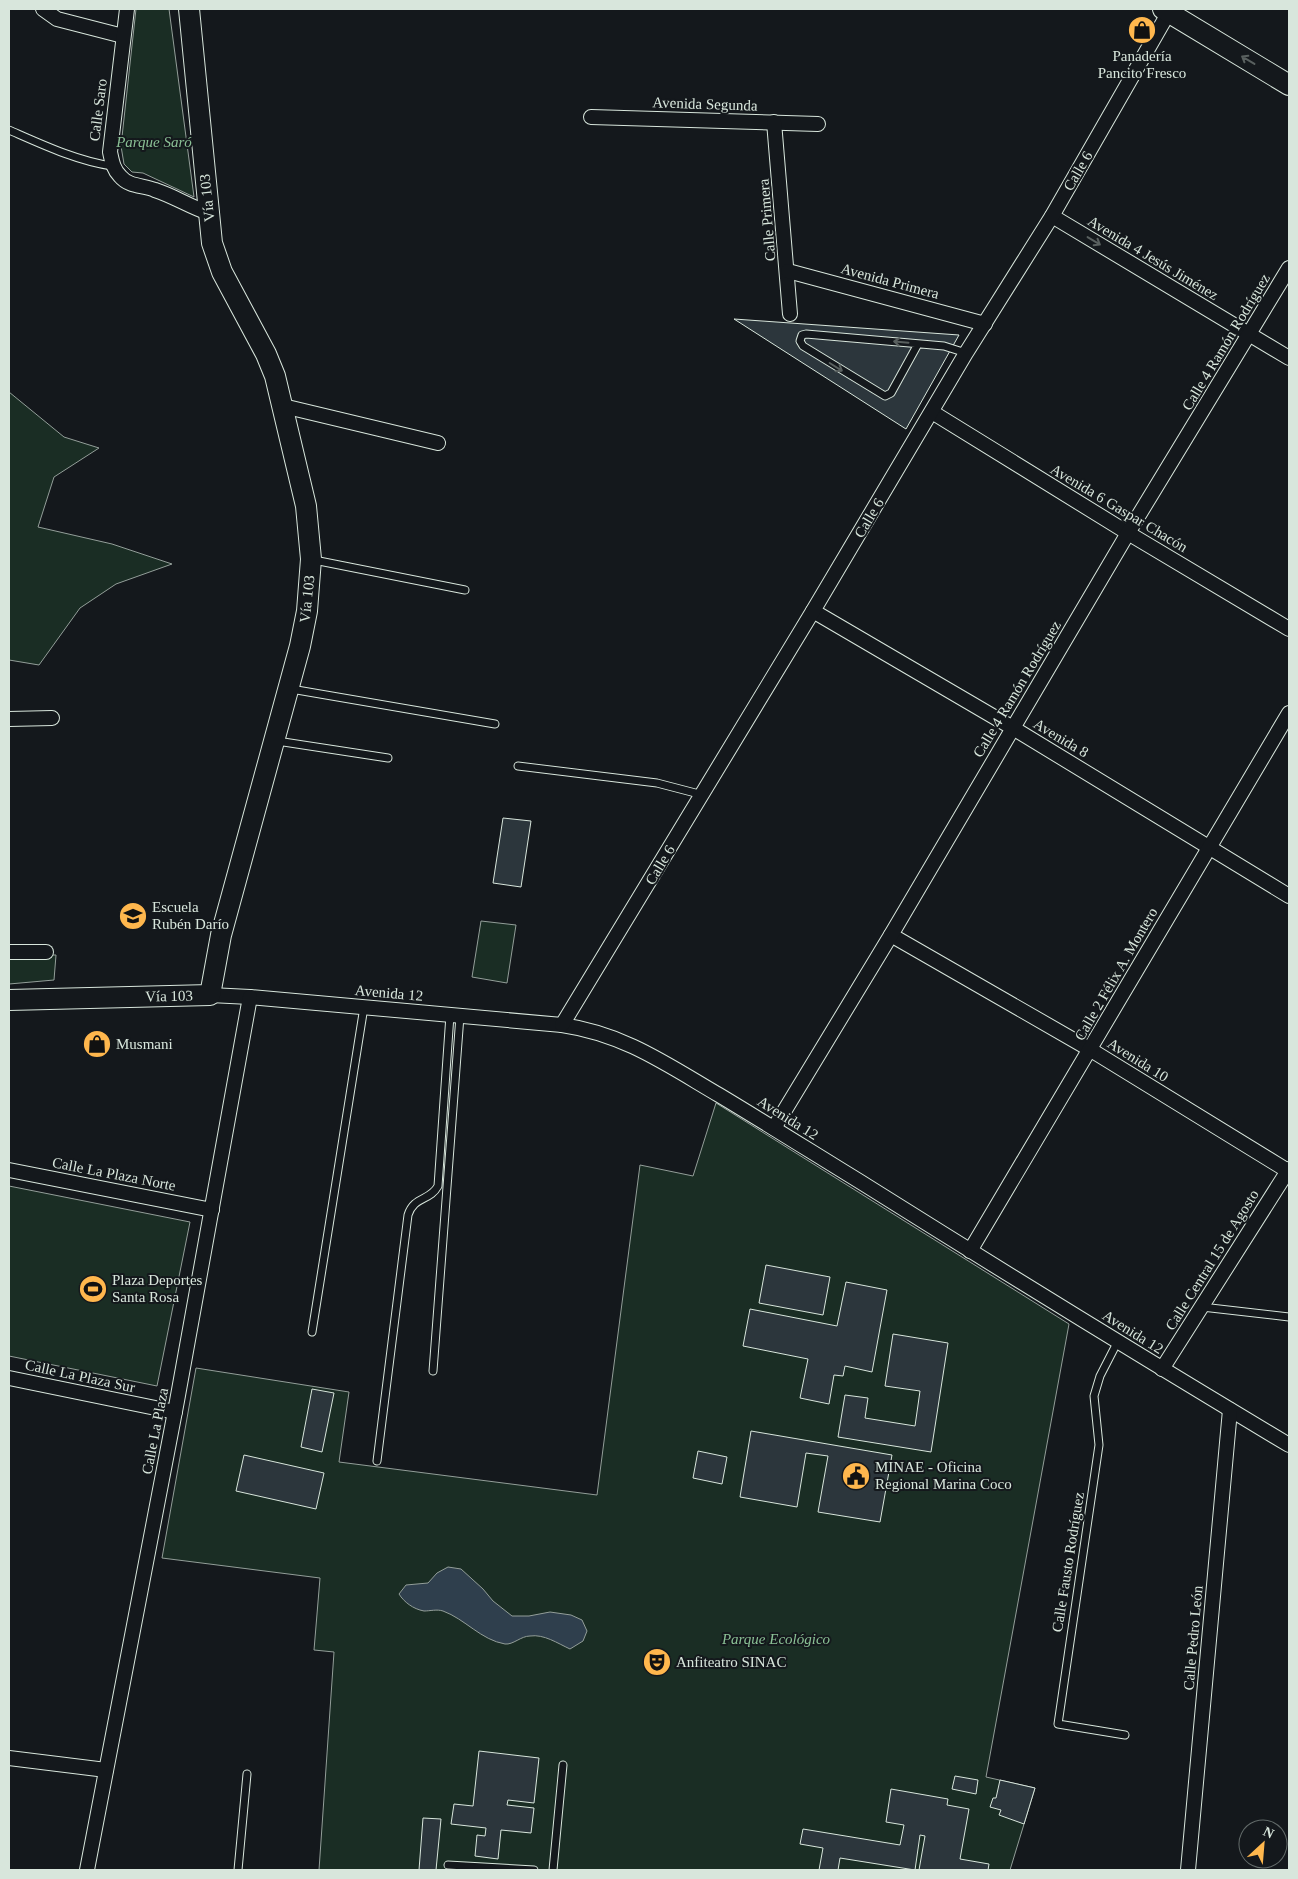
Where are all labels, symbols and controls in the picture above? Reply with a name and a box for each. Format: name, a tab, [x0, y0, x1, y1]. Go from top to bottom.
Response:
shop icon: Panadería Pancito Fresco	[1127, 15, 1157, 45]
place label: Panadería Pancito Fresco	[1098, 48, 1186, 81]
one-way arrow	[1241, 54, 1255, 64]
street label: Calle Saro	[86, 78, 110, 142]
street label: Avenida Segunda	[652, 94, 758, 114]
park label: Parque Saró	[115, 134, 192, 150]
street label: Calle 6	[1060, 148, 1096, 194]
street label: Vía 103	[197, 173, 217, 223]
street label: Calle Primera	[755, 178, 779, 262]
street label: Avenida 4 Jesús Jiménez	[1085, 213, 1221, 303]
one-way arrow	[1086, 237, 1100, 247]
street label: Avenida Primera	[839, 260, 941, 302]
street label: Calle 4 Ramón Rodríguez	[1179, 271, 1273, 413]
one-way arrow	[893, 337, 909, 347]
one-way arrow	[829, 362, 843, 372]
street label: Avenida 6 Gaspar Chacón	[1048, 461, 1191, 555]
street label: Calle 6	[851, 495, 887, 541]
street label: Vía 103	[297, 574, 317, 624]
street label: Calle 4 Ramón Rodríguez	[970, 618, 1064, 760]
street label: Avenida 8	[1031, 715, 1091, 761]
street label: Calle 6	[642, 842, 678, 888]
place label: Escuela Rubén Darío	[152, 899, 229, 932]
school or university icon: Escuela Rubén Darío	[118, 901, 148, 931]
street label: Calle 2 Félix A. Montero	[1071, 905, 1161, 1043]
street label: Avenida 12	[354, 982, 424, 1004]
street label: Vía 103	[145, 988, 193, 1004]
shop icon: Musmani	[82, 1029, 112, 1059]
street label: Avenida 10	[1105, 1035, 1171, 1085]
place label: Musmani	[116, 1036, 173, 1052]
street label: Avenida 12	[755, 1093, 821, 1143]
street label: Calle La Plaza Norte	[51, 1154, 177, 1194]
street label: Calle Central 15 de Agosto	[1162, 1187, 1262, 1333]
place label: Plaza Deportes Santa Rosa	[112, 1272, 203, 1305]
sports icon: Plaza Deportes Santa Rosa	[78, 1274, 108, 1304]
street label: Avenida 12	[1100, 1307, 1166, 1357]
street label: Calle La Plaza Sur	[24, 1357, 136, 1395]
street label: Calle La Plaza	[139, 1386, 171, 1475]
place label: MINAE - Oficina Regional Marina Coco	[875, 1459, 1012, 1492]
public building icon: MINAE - Oficina Regional Marina Coco	[841, 1461, 871, 1491]
street label: Calle Fausto Rodríguez	[1049, 1490, 1087, 1633]
street label: Calle Pedro León	[1180, 1585, 1206, 1691]
park label: Parque Ecológico	[721, 1631, 831, 1647]
theatre icon: Anfiteatro SINAC	[642, 1647, 672, 1677]
place label: Anfiteatro SINAC	[676, 1654, 786, 1670]
north arrow	[1238, 1819, 1288, 1869]
text: N	[1261, 1824, 1276, 1842]

